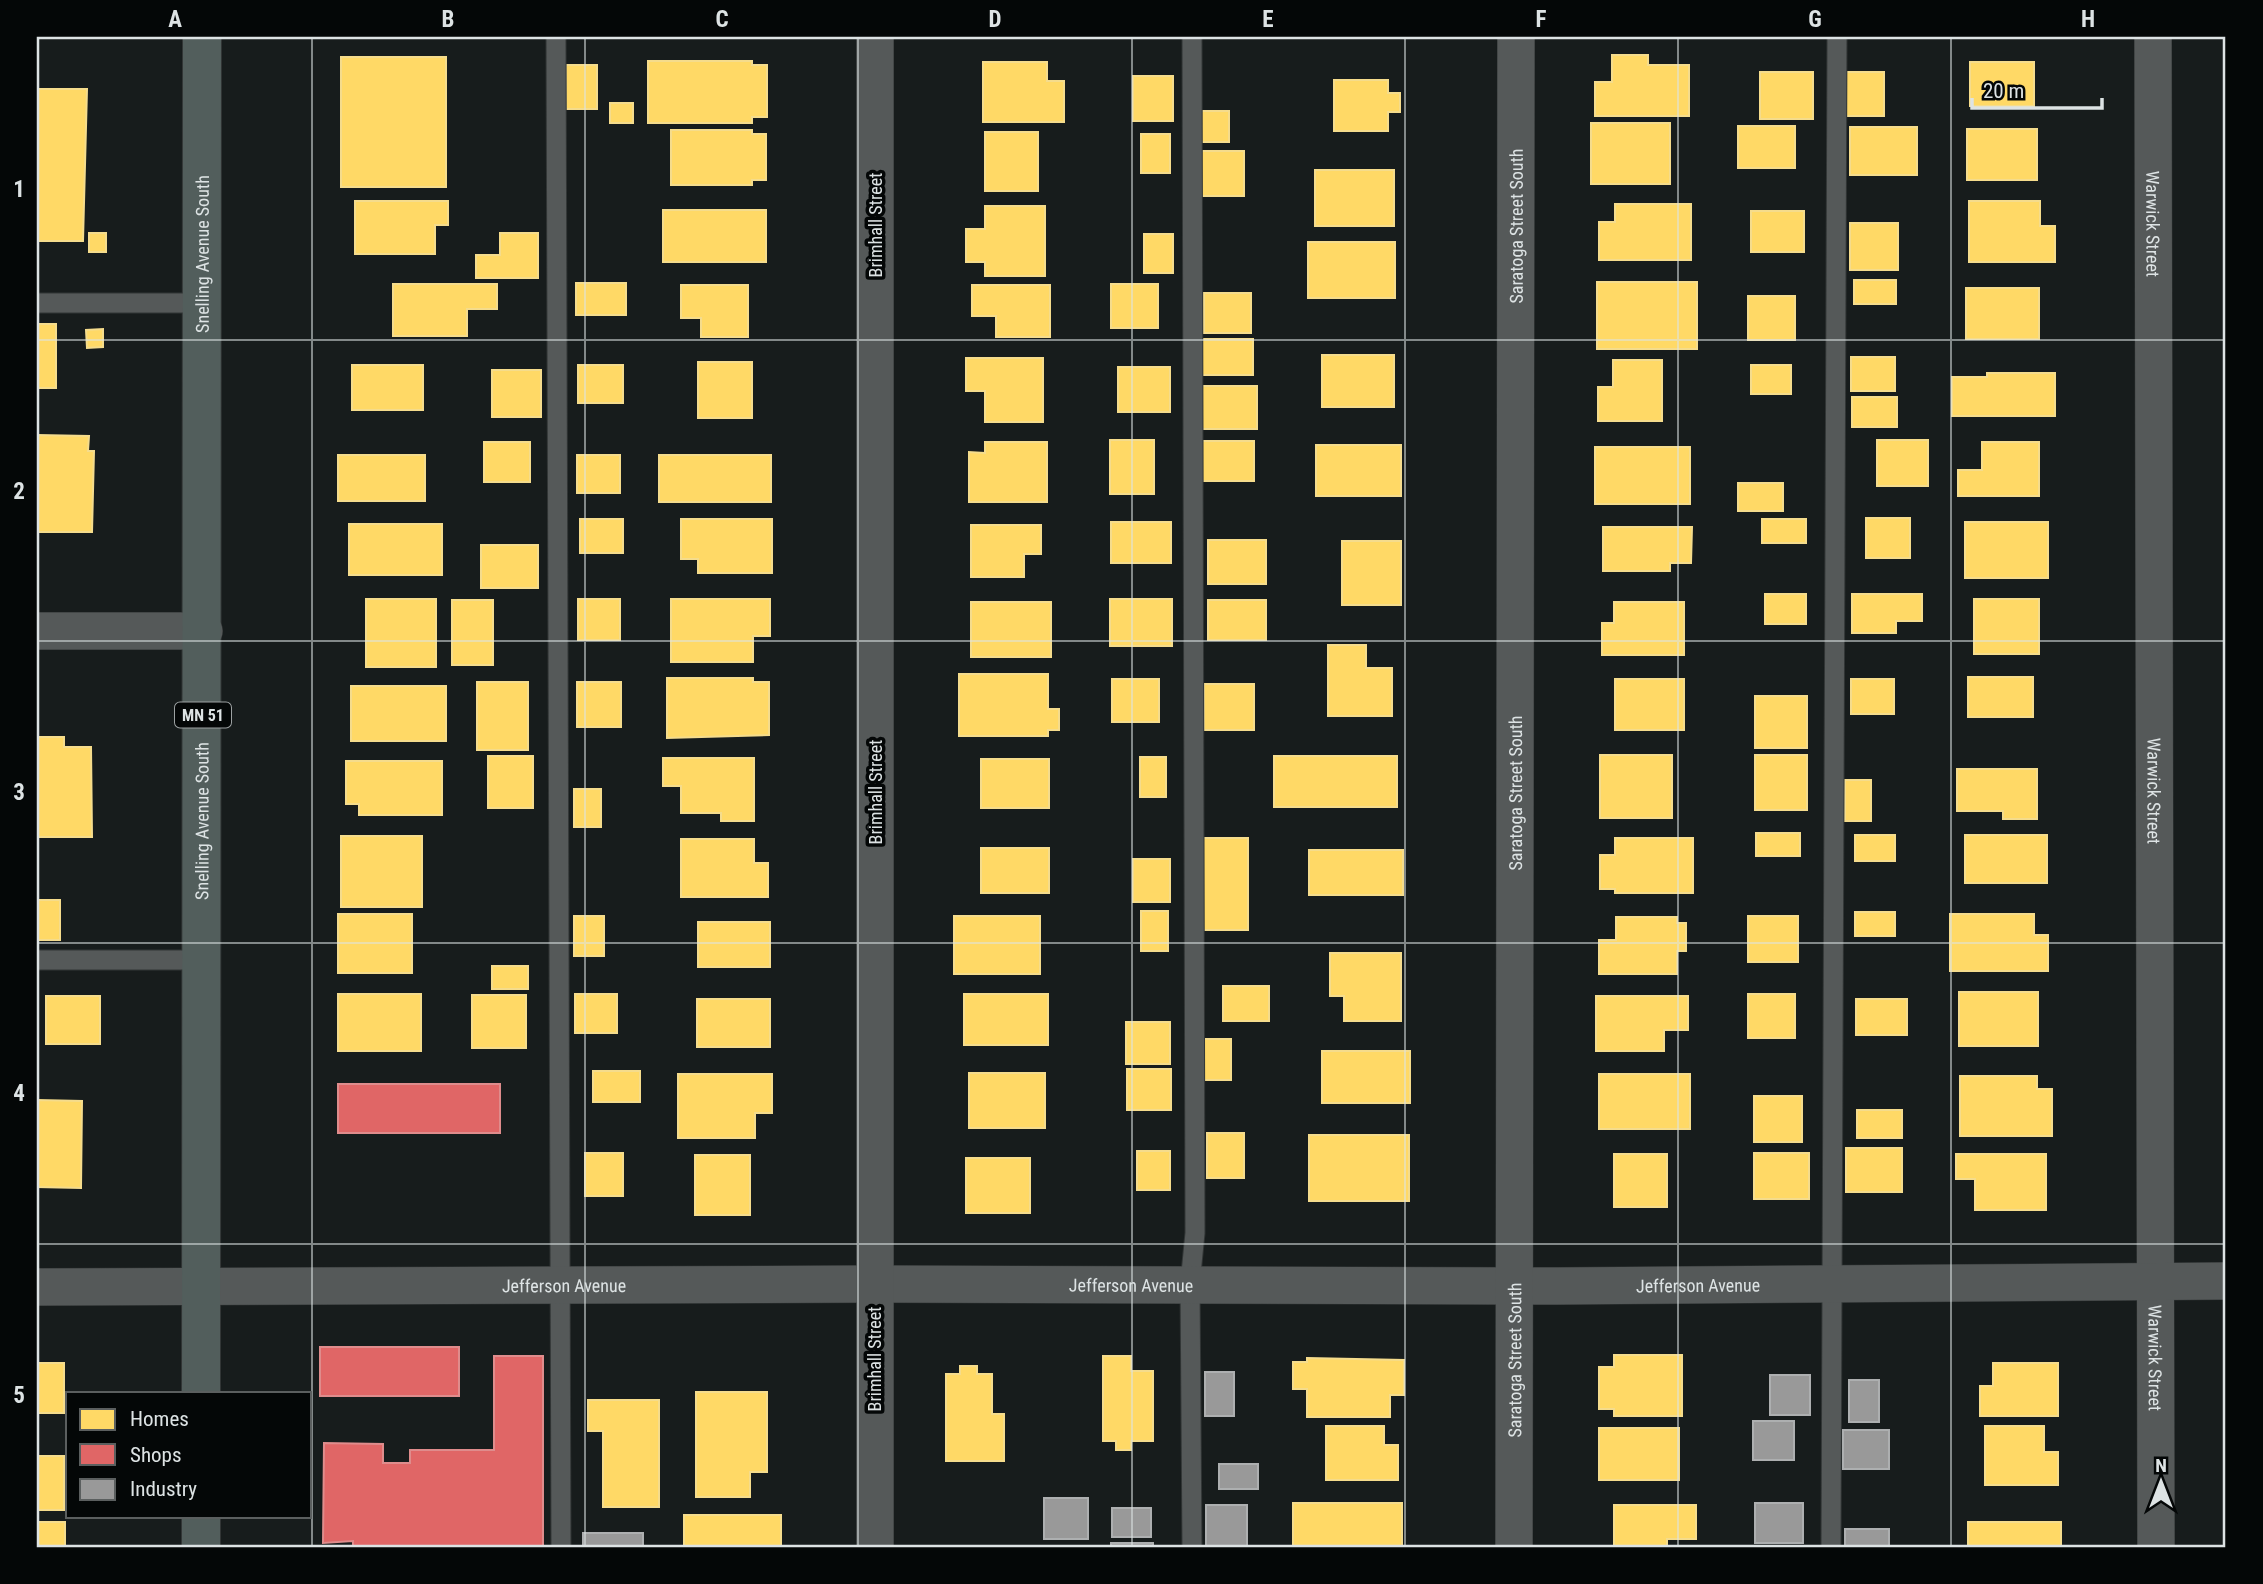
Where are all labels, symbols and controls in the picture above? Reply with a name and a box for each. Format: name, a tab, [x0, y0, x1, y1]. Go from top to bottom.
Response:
text: A	[168, 6, 182, 33]
text: B	[442, 6, 454, 33]
text: C	[715, 6, 729, 33]
text: D	[989, 6, 1002, 33]
text: E	[1262, 6, 1274, 33]
text: F	[1536, 6, 1547, 33]
text: G	[1808, 6, 1822, 33]
text: H	[2081, 6, 2095, 33]
scale bar	[1972, 66, 2102, 110]
text: 20 m	[1983, 79, 2024, 103]
street label: Saratoga Street South	[1505, 148, 1526, 304]
street label: Warwick Street	[2143, 171, 2164, 277]
street label: Brimhall Street	[865, 173, 886, 277]
street label: Snelling Avenue South	[191, 175, 212, 333]
text: 1	[13, 176, 25, 203]
text: 2	[13, 478, 25, 505]
road number: MN 51	[175, 702, 231, 728]
street label: Saratoga Street South	[1504, 715, 1526, 871]
street label: Warwick Street	[2144, 738, 2165, 844]
street label: Brimhall Street	[865, 740, 886, 844]
street label: Snelling Avenue South	[191, 742, 212, 900]
text: 3	[13, 779, 25, 806]
text: 4	[13, 1080, 25, 1107]
street label: Jefferson Avenue	[502, 1274, 626, 1296]
street label: Jefferson Avenue	[1069, 1274, 1193, 1295]
street label: Jefferson Avenue	[1636, 1274, 1760, 1296]
street label: Saratoga Street South	[1504, 1282, 1525, 1438]
street label: Warwick Street	[2145, 1305, 2166, 1411]
street label: Brimhall Street	[864, 1307, 885, 1411]
text: 5	[13, 1382, 25, 1409]
legend	[66, 1392, 312, 1518]
text: Homes	[130, 1407, 189, 1431]
text: Shops	[130, 1443, 182, 1467]
north arrow	[2126, 1448, 2196, 1518]
text: N	[2155, 1454, 2167, 1477]
text: Industry	[130, 1477, 197, 1501]

